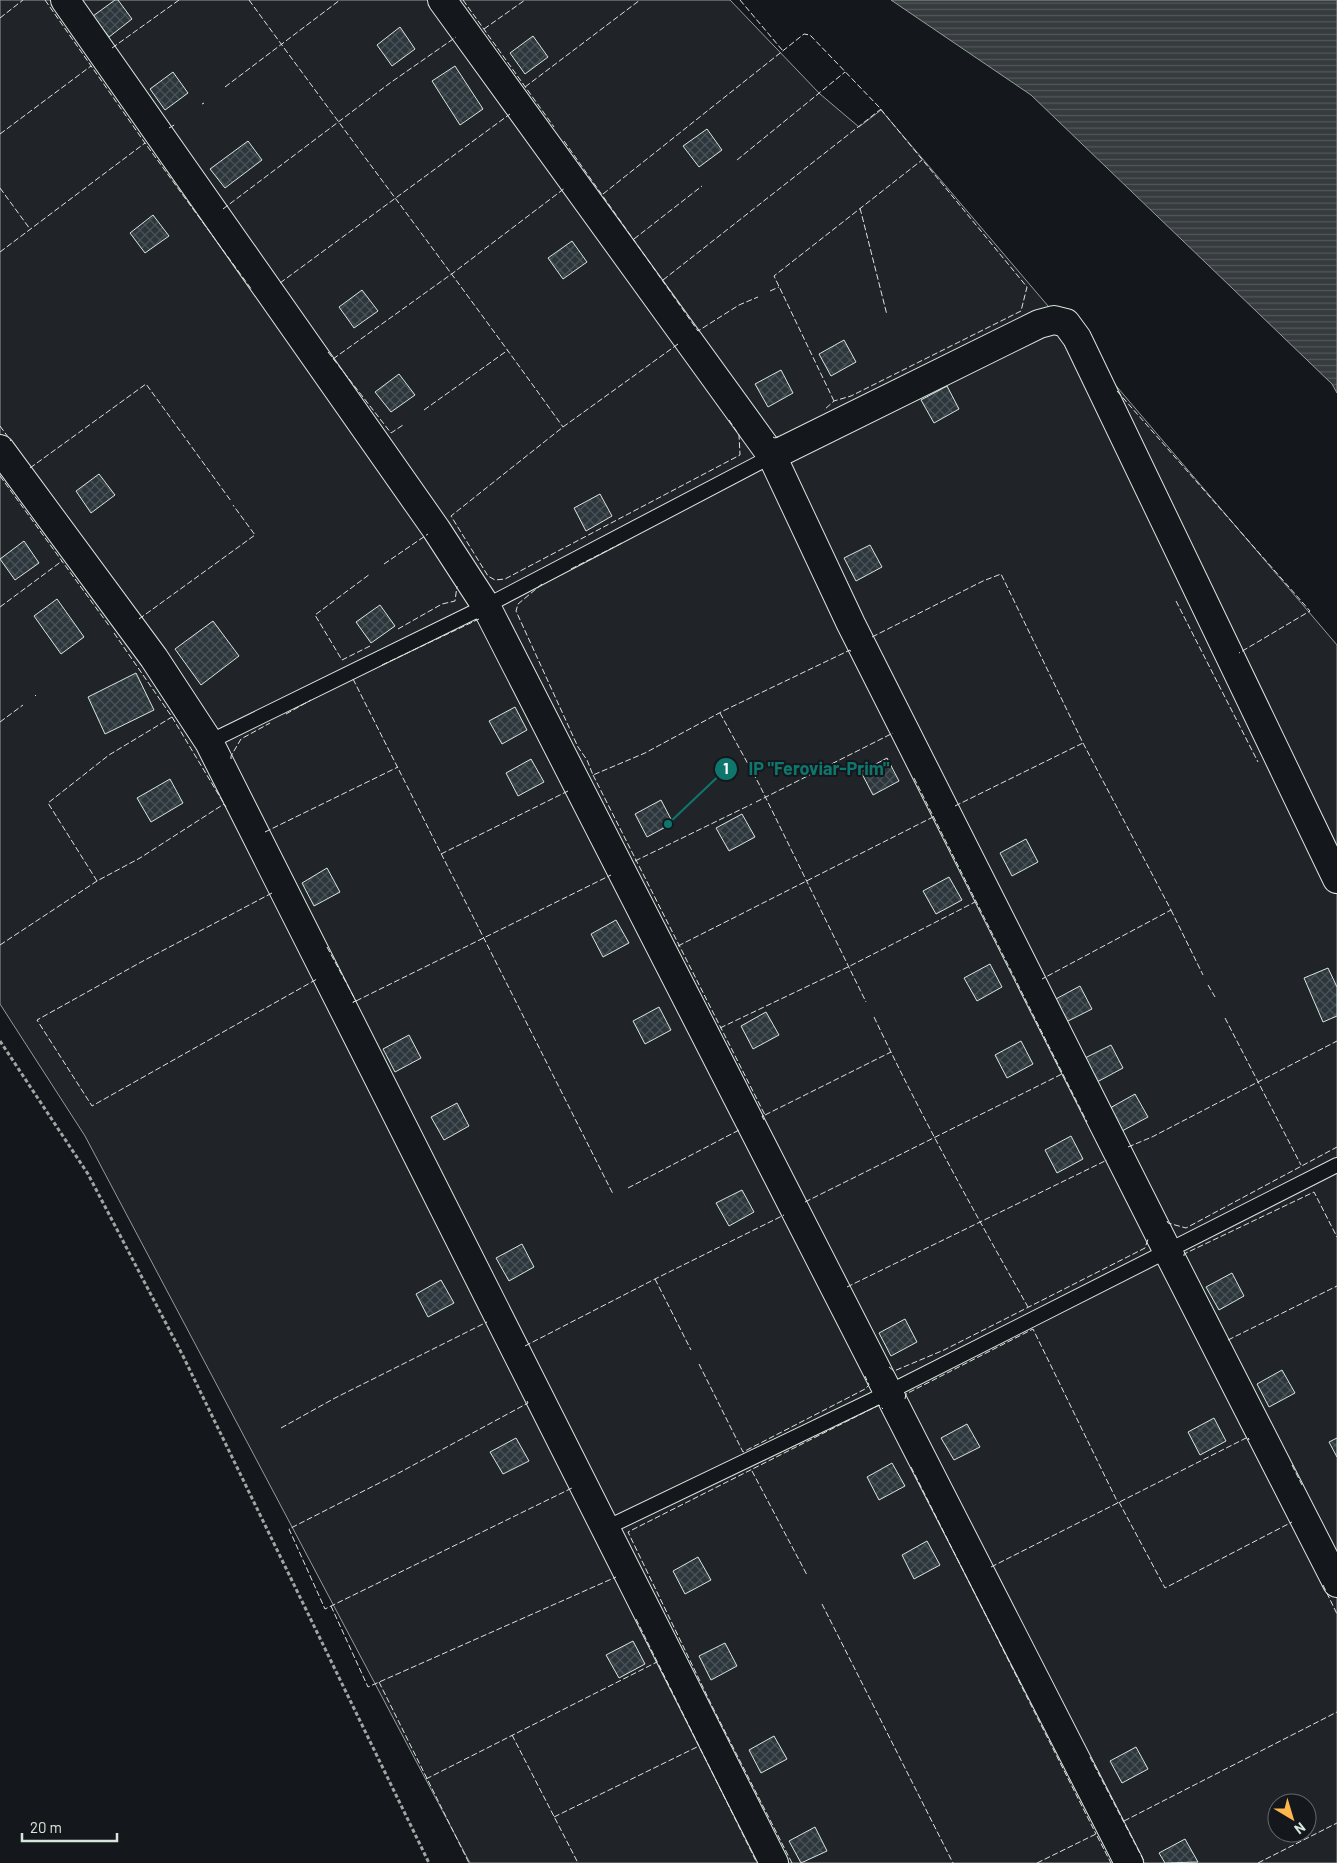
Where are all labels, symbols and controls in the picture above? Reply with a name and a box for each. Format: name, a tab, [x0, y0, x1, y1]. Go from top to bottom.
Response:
callout: IP "Feroviar-Prim"	[714, 753, 900, 786]
text: IP "Feroviar-Prim"	[748, 757, 890, 779]
text: 1	[723, 759, 729, 777]
north arrow	[1267, 1793, 1317, 1843]
scale bar	[22, 1810, 118, 1842]
text: 20 m	[30, 1818, 62, 1836]
text: N	[1291, 1819, 1309, 1838]

